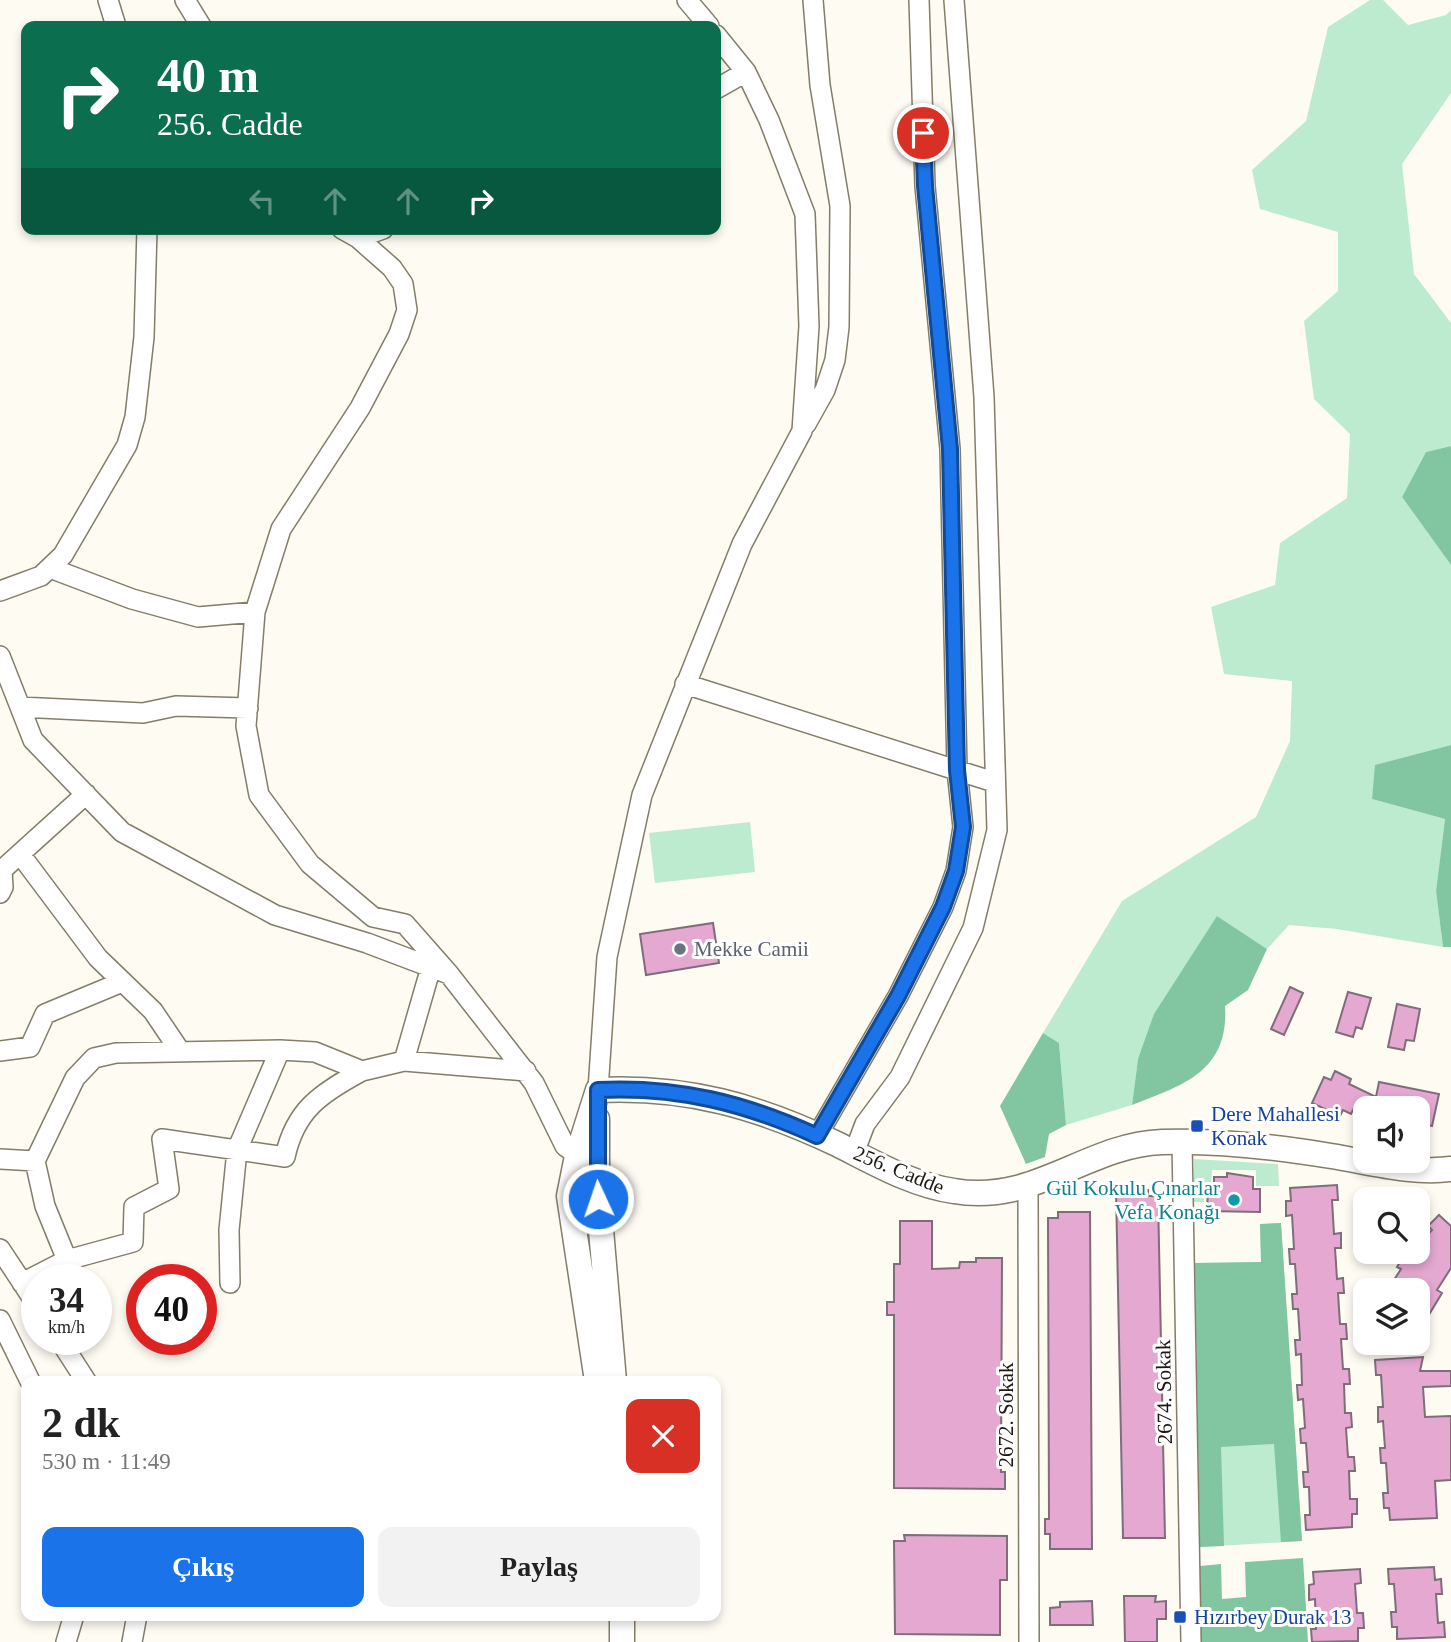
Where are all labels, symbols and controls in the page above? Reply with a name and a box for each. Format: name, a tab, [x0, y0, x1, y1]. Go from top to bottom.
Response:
text: 40 m	[157, 48, 259, 103]
icon: right	[42, 49, 133, 140]
pin	[893, 103, 953, 163]
text: 256. Cadde	[157, 106, 303, 142]
icon: arrive	[904, 114, 942, 152]
icon: left	[243, 182, 281, 220]
icon: ahead	[316, 182, 354, 220]
icon: ahead	[389, 182, 427, 220]
icon: right	[462, 182, 500, 220]
place label: Mekke Camii	[694, 937, 809, 961]
marker: Mekke Camii	[672, 941, 688, 957]
map controls	[1353, 1096, 1430, 1355]
button: sound	[1353, 1096, 1430, 1173]
place label: Dere Mahallesi Konak	[1211, 1102, 1340, 1150]
marker: Dere Mahallesi Konak	[1189, 1118, 1205, 1134]
street label: 256. Cadde	[850, 1141, 948, 1199]
position arrow	[561, 1162, 635, 1236]
place label: Gül Kokulu Çınarlar Vefa Konağı	[1046, 1176, 1220, 1224]
button: search	[1353, 1187, 1430, 1264]
marker: Gül Kokulu Çınarlar Vefa Konağı	[1226, 1192, 1242, 1208]
speed limit sign: 40	[126, 1264, 217, 1355]
button: layers	[1353, 1278, 1430, 1355]
text: 34	[49, 1281, 84, 1320]
text: km/h	[48, 1317, 85, 1337]
street label: 2674. Sokak	[1151, 1339, 1177, 1445]
street label: 2672. Sokak	[994, 1362, 1018, 1468]
button: close	[626, 1399, 700, 1473]
text: 2 dk	[42, 1400, 120, 1446]
text: 530 m · 11:49	[42, 1449, 171, 1474]
button: Çıkış	[42, 1527, 364, 1607]
button: Paylaş	[378, 1527, 700, 1607]
place label: Hızırbey Durak 13	[1194, 1605, 1351, 1629]
marker: Hızırbey Durak 13	[1172, 1609, 1188, 1625]

